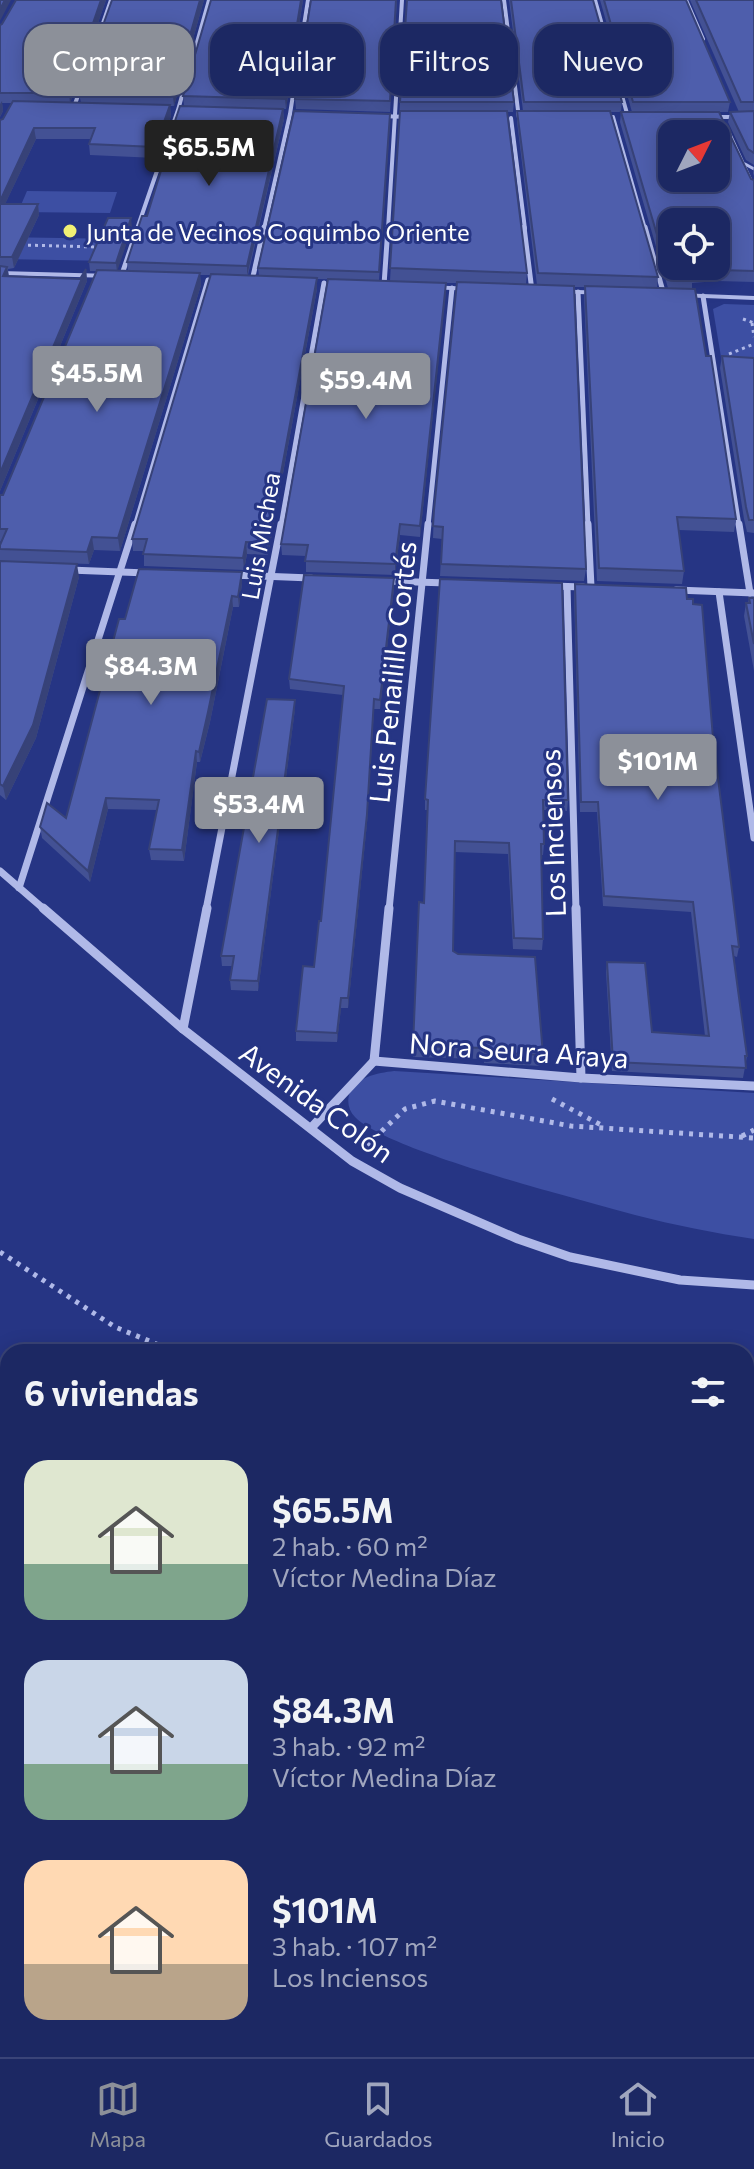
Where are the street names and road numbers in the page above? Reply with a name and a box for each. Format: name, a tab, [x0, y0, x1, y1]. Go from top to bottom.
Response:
street label: Luis Michea	[235, 470, 285, 602]
street label: Luis Penailillo Cortés	[361, 539, 423, 805]
street label: Los Inciensos	[532, 748, 572, 918]
street label: Nora Seura Araya	[408, 1025, 630, 1075]
street label: Avenida Colón	[233, 1035, 401, 1169]

